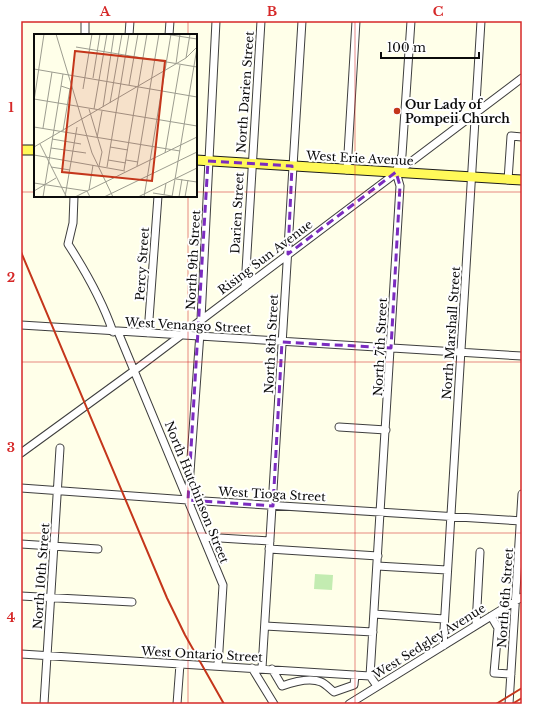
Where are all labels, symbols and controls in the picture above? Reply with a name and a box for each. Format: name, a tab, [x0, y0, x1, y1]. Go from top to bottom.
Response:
text: A	[99, 3, 111, 20]
text: B	[267, 3, 277, 20]
text: C	[433, 3, 444, 20]
street label: North Darien Street	[233, 30, 257, 153]
inset map	[34, 34, 197, 197]
scale bar	[381, 34, 479, 60]
text: 100 m	[387, 40, 426, 55]
place label: Our Lady of Pompeii Church	[405, 97, 510, 126]
text: 1	[8, 99, 14, 116]
marker: Our Lady of Pompeii Church	[392, 106, 402, 116]
street label: West Erie Avenue	[305, 148, 414, 168]
street label: Darien Street	[227, 171, 247, 254]
street label: North 9th Street	[183, 209, 203, 310]
street label: Rising Sun Avenue	[215, 216, 315, 297]
street label: Percy Street	[132, 226, 152, 301]
street label: North Marshall Street	[439, 265, 463, 400]
text: 2	[7, 269, 15, 286]
street label: North 8th Street	[261, 293, 281, 394]
street label: North 7th Street	[370, 297, 390, 397]
street label: West Venango Street	[124, 314, 252, 336]
street label: North Hutchinson Street	[162, 419, 233, 566]
text: 3	[7, 439, 15, 456]
street label: West Tioga Street	[217, 484, 327, 504]
street label: North 10th Street	[30, 522, 52, 630]
street label: North 6th Street	[494, 547, 516, 649]
street label: West Sedgley Avenue	[369, 600, 488, 682]
text: 4	[7, 609, 16, 626]
street label: West Ontario Street	[140, 643, 264, 665]

